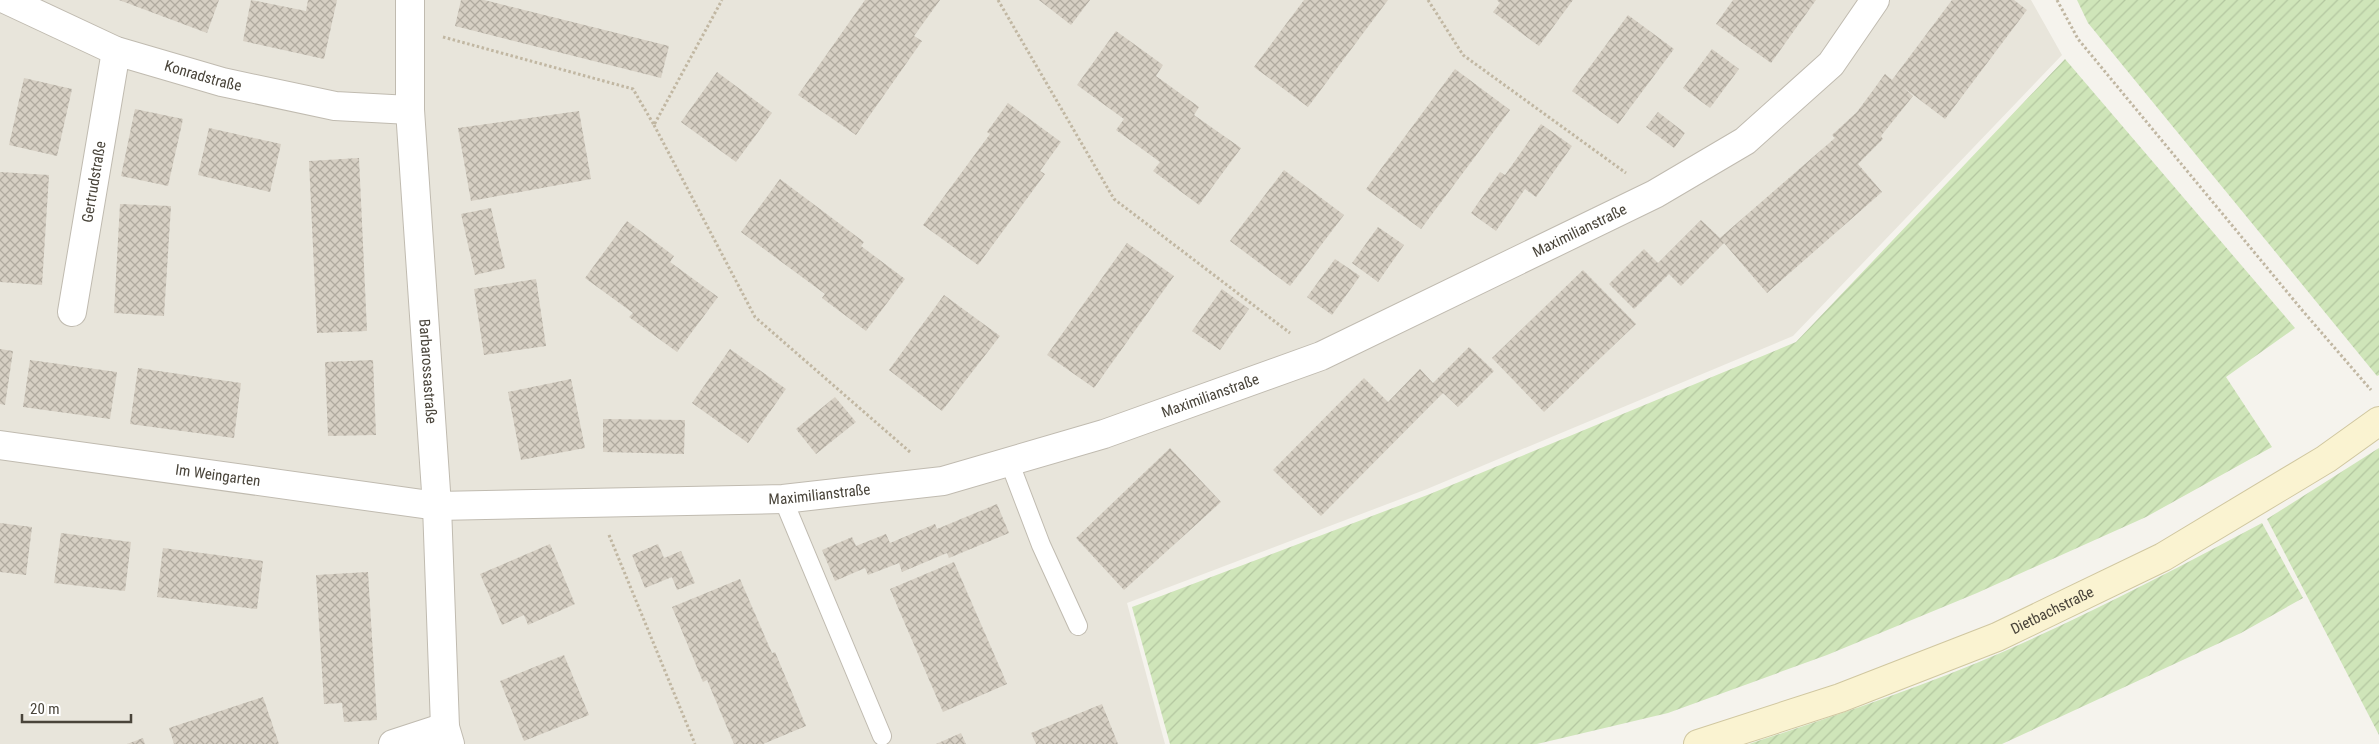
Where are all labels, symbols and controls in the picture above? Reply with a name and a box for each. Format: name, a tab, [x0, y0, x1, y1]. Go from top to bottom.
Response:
street label: Konradstraße	[162, 57, 243, 95]
street label: Gertrudstraße	[78, 140, 110, 224]
street label: Maximilianstraße	[1530, 200, 1630, 261]
street label: Barbarossastraße	[415, 318, 440, 424]
street label: Maximilianstraße	[1159, 370, 1261, 422]
street label: Im Weingarten	[174, 461, 262, 490]
street label: Maximilianstraße	[768, 480, 871, 508]
street label: Dietbachstraße	[2008, 583, 2097, 638]
scale bar	[22, 692, 131, 724]
text: 20 m	[30, 700, 60, 718]

